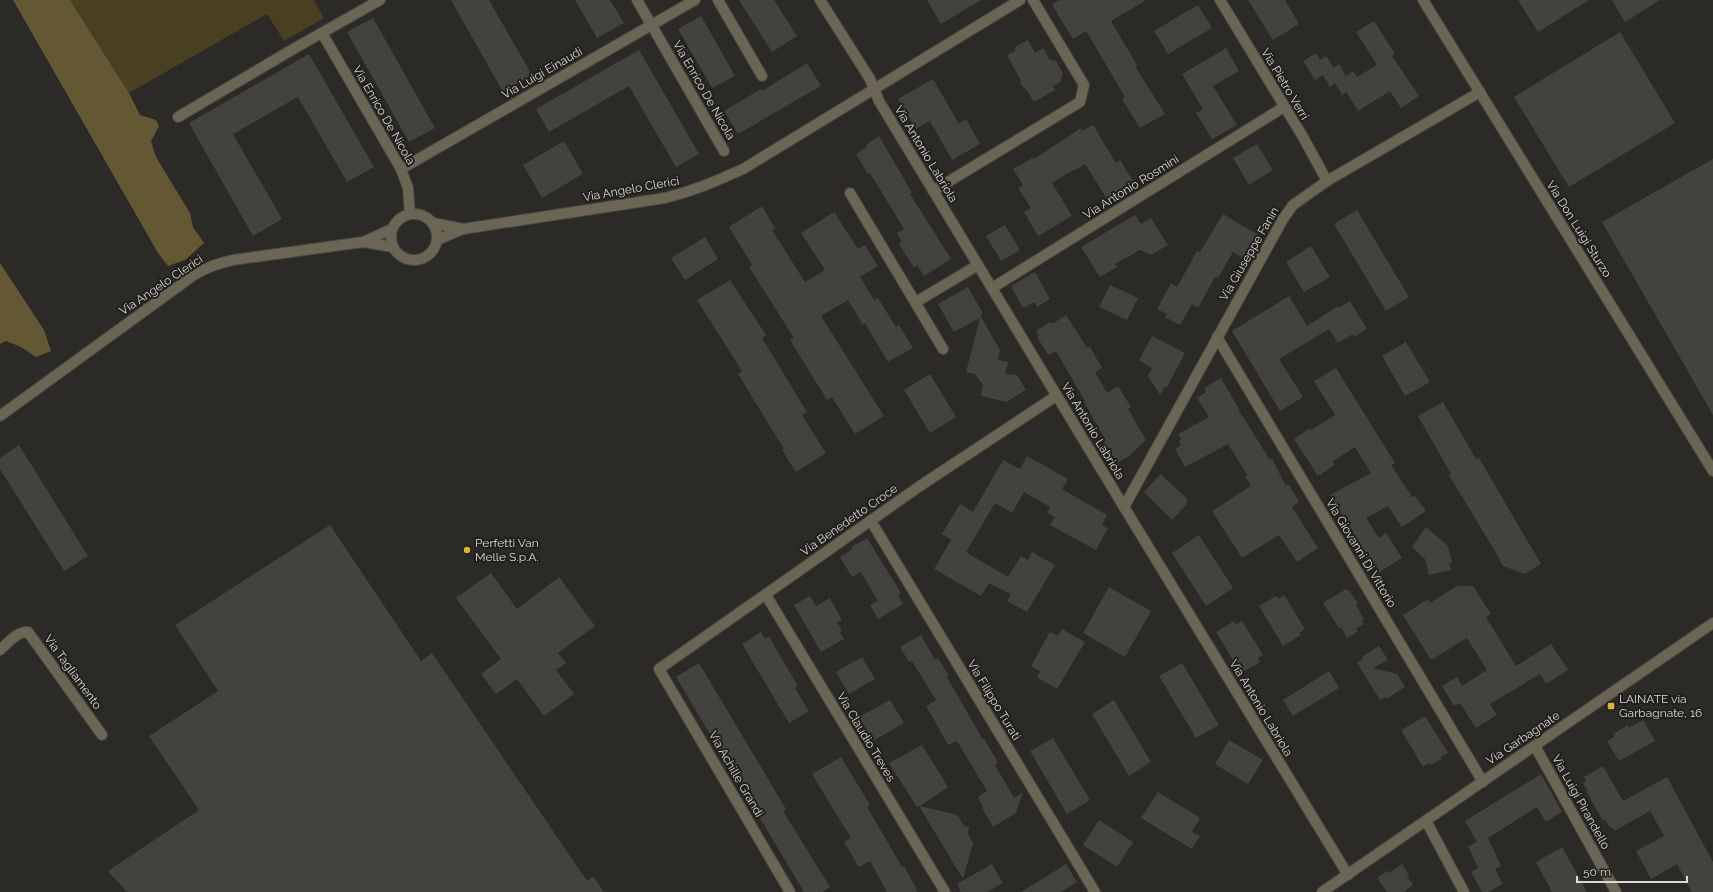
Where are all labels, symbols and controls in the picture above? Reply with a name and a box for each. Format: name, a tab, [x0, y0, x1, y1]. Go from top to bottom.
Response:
street label: Via Enrico De Nicola	[670, 38, 738, 142]
street label: Via Luigi Einaudi	[499, 44, 585, 102]
street label: Via Pietro Verri	[1258, 46, 1312, 122]
street label: Via Enrico De Nicola	[350, 63, 418, 167]
street label: Via Antonio Labriola	[892, 103, 960, 205]
street label: Via Antonio Rosmini	[1081, 152, 1181, 222]
street label: Via Angelo Clerici	[582, 174, 680, 204]
street label: Via Don Luigi Sturzo	[1544, 178, 1614, 280]
street label: Via Giuseppe Fanin	[1216, 205, 1282, 303]
street label: Via Angelo Clerici	[117, 252, 205, 318]
street label: Via Antonio Labriola	[1059, 380, 1127, 482]
street label: Via Benedetto Croce	[798, 481, 900, 559]
street label: Via Giovanni Di Vittorio	[1323, 496, 1399, 610]
place label: Perfetti Van Melle S.p.A.	[475, 536, 539, 564]
marker: Perfetti Van Melle S.p.A.	[462, 545, 472, 555]
street label: Via Tagliamento	[41, 632, 105, 712]
street label: Via Filippo Turati	[964, 657, 1024, 743]
street label: Via Antonio Labriola	[1227, 657, 1295, 759]
street label: Via Claudio Treves	[834, 690, 898, 784]
place label: LAINATE via Garbagnate, 16	[1619, 692, 1702, 720]
marker: LAINATE via Garbagnate, 16	[1606, 701, 1616, 711]
street label: Via Garbagnate	[1484, 708, 1562, 768]
street label: Via Achille Grandi	[706, 728, 766, 820]
street label: Via Luigi Pirandello	[1549, 752, 1613, 852]
scale bar	[1577, 858, 1687, 884]
text: 50 m	[1583, 865, 1611, 879]

